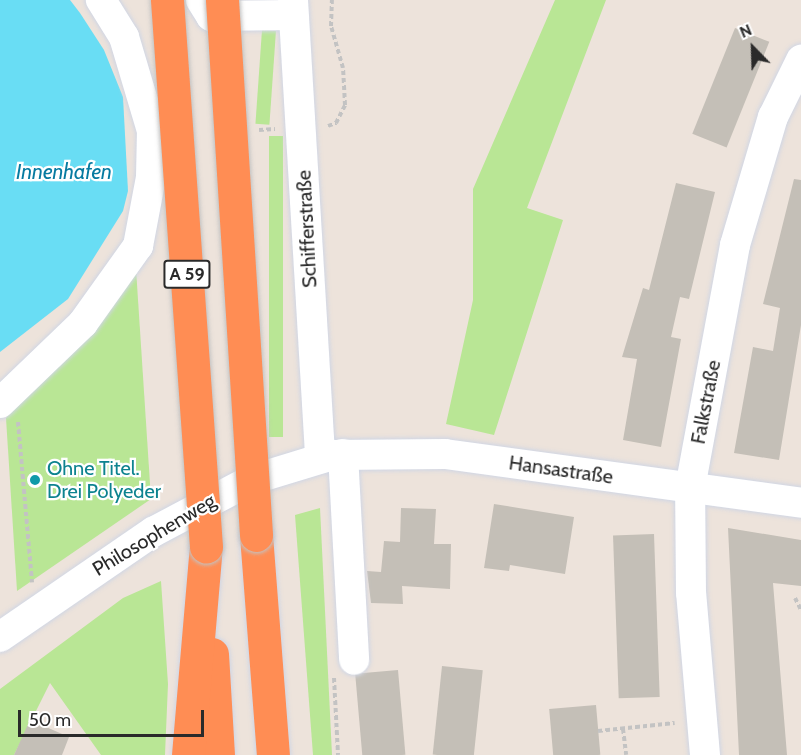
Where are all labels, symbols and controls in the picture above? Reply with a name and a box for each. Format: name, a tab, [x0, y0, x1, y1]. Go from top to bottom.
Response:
north arrow	[723, 18, 783, 78]
text: N	[737, 20, 755, 42]
water label: Innenhafen	[16, 159, 112, 185]
street label: Schifferstraße	[292, 169, 322, 289]
road number: A 59	[163, 259, 211, 289]
street label: Falkstraße	[686, 358, 726, 446]
street label: Hansastraße	[507, 451, 615, 489]
place label: Ohne Titel. Drei Polyeder	[47, 456, 161, 503]
marker: Ohne Titel. Drei Polyeder	[28, 473, 42, 487]
street label: Philosophenweg	[88, 489, 220, 581]
scale bar	[21, 698, 207, 736]
text: 50 m	[29, 709, 71, 731]

